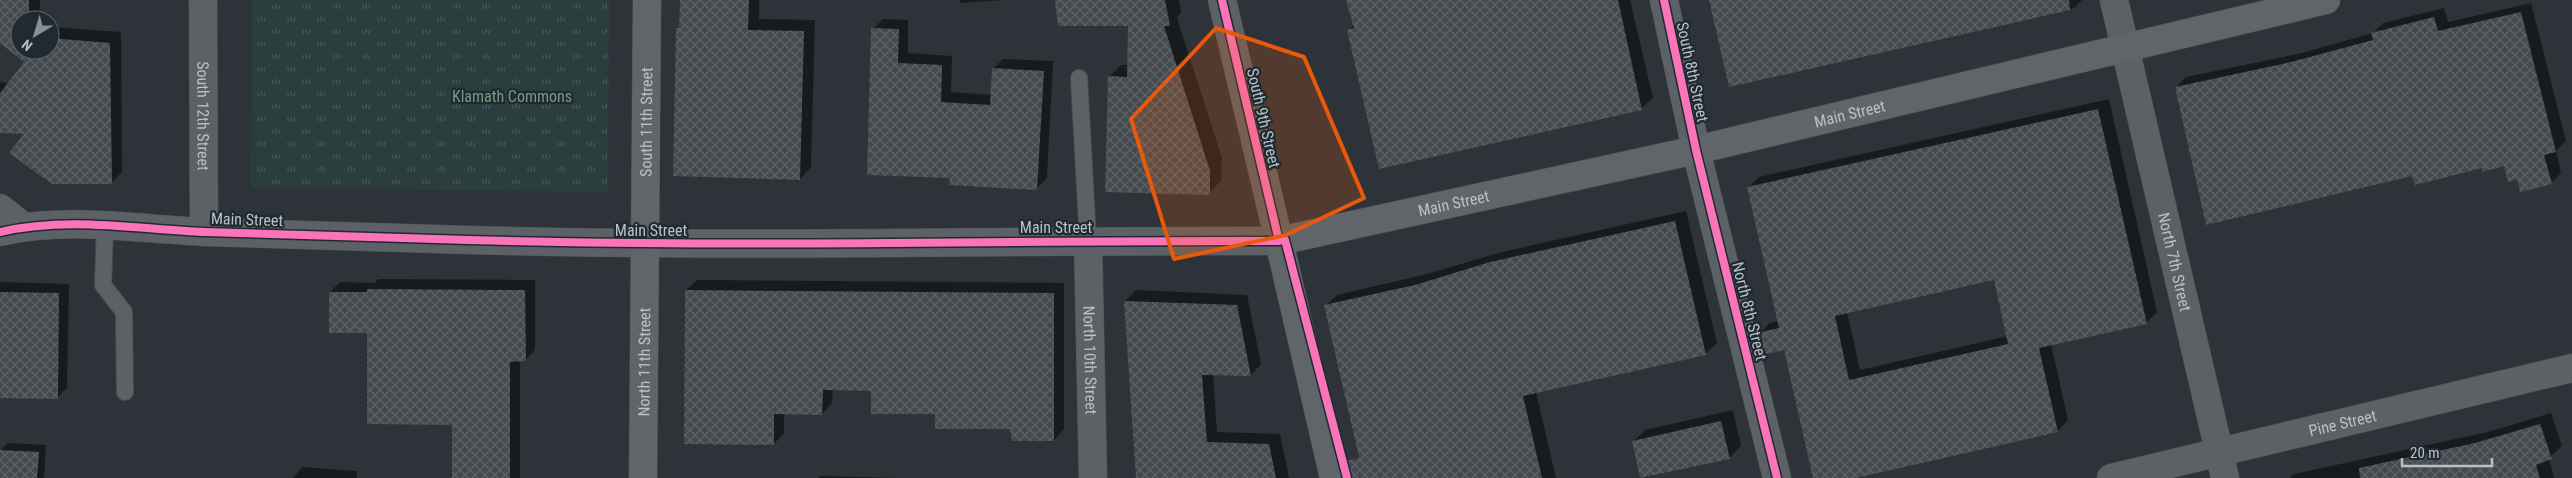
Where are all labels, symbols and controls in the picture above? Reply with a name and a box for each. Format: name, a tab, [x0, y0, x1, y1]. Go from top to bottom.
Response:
north arrow	[10, 10, 60, 60]
street label: South 8th Street	[1673, 20, 1712, 124]
text: N	[19, 36, 35, 54]
street label: South 12th Street	[193, 61, 213, 171]
street label: South 9th Street	[1243, 66, 1284, 170]
street label: South 11th Street	[637, 67, 656, 177]
park label: Klamath Commons	[452, 87, 572, 106]
street label: Main Street	[1812, 96, 1887, 132]
street label: Main Street	[1416, 186, 1491, 220]
street label: Main Street	[211, 209, 284, 230]
street label: North 7th Street	[2154, 211, 2195, 314]
street label: Main Street	[1020, 218, 1092, 237]
street label: Main Street	[615, 221, 687, 240]
street label: North 8th Street	[1728, 260, 1771, 363]
street label: North 10th Street	[1079, 305, 1101, 415]
street label: North 11th Street	[635, 307, 654, 416]
street label: Pine Street	[2307, 406, 2379, 440]
scale bar	[2402, 436, 2492, 468]
text: 20 m	[2410, 444, 2440, 462]

